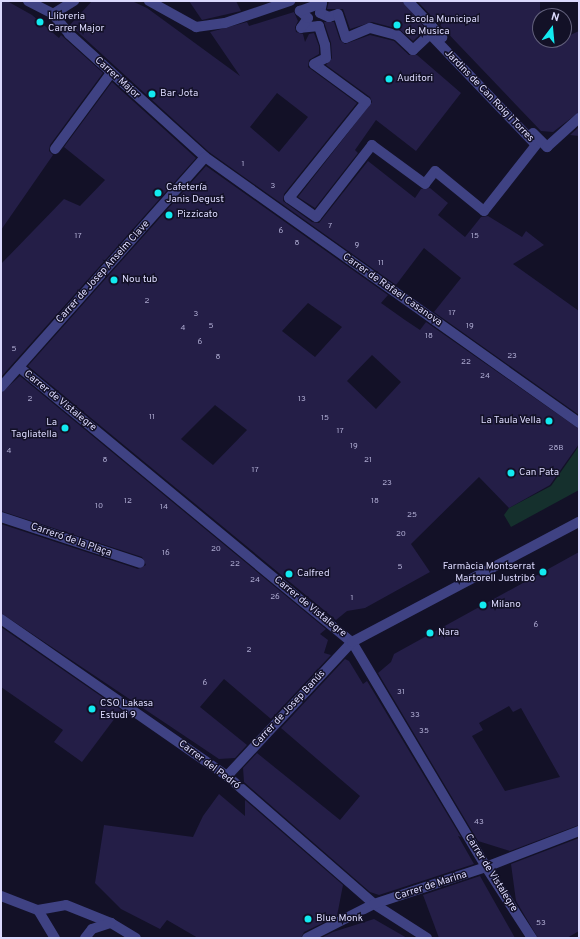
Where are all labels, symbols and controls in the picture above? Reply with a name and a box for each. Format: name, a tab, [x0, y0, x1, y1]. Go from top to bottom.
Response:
north arrow	[532, 8, 572, 48]
place label: Llibreria Carrer Major	[48, 10, 104, 34]
text: N	[549, 10, 561, 25]
place label: Escola Municipal de Musica	[405, 13, 479, 36]
marker: Llibreria Carrer Major	[35, 17, 45, 27]
marker: Escola Municipal de Musica	[392, 20, 402, 30]
street label: Jardins de Can Roig i Torres	[442, 47, 536, 145]
street label: Carrer Major	[92, 55, 142, 101]
place label: Auditori	[397, 73, 433, 85]
marker: Auditori	[384, 74, 394, 84]
place label: Bar Jota	[160, 88, 198, 100]
marker: Bar Jota	[147, 89, 157, 99]
house number: 1	[242, 160, 244, 170]
place label: Cafetería Janis Degust	[166, 181, 224, 204]
house number: 3	[271, 182, 275, 192]
marker: Cafetería Janis Degust	[153, 188, 163, 198]
place label: Pizzicato	[177, 209, 218, 221]
marker: Pizzicato	[164, 210, 174, 220]
street label: Carrer de Josep Anselm Clave	[54, 218, 152, 326]
house number: 7	[328, 222, 332, 232]
house number: 6	[279, 227, 283, 237]
house number: 17	[74, 232, 82, 242]
house number: 15	[471, 232, 479, 242]
house number: 8	[295, 239, 299, 249]
house number: 9	[355, 241, 359, 251]
street label: Carrer de Rafael Casanova	[340, 251, 444, 329]
house number: 11	[378, 259, 384, 269]
place label: Nou tub	[122, 274, 157, 286]
marker: Nou tub	[109, 275, 119, 285]
house number: 2	[145, 297, 149, 307]
house number: 17	[448, 309, 456, 319]
house number: 3	[194, 310, 198, 320]
house number: 5	[209, 322, 213, 332]
house number: 19	[466, 322, 474, 332]
house number: 4	[181, 324, 185, 334]
house number: 18	[425, 332, 433, 342]
house number: 6	[198, 338, 202, 348]
house number: 5	[12, 345, 16, 355]
house number: 23	[507, 352, 517, 362]
house number: 8	[216, 353, 220, 363]
house number: 22	[461, 358, 471, 368]
street label: Carrer de Vistalegre	[21, 368, 99, 434]
house number: 24	[480, 372, 490, 382]
house number: 2	[28, 395, 32, 405]
house number: 13	[298, 395, 306, 405]
house number: 11	[149, 413, 155, 423]
house number: 15	[321, 414, 329, 424]
place label: La Taula Vella	[480, 415, 541, 427]
place label: La Tagliatella	[11, 416, 57, 440]
marker: La Taula Vella	[544, 416, 554, 426]
marker: La Tagliatella	[60, 423, 70, 433]
house number: 17	[336, 427, 344, 437]
house number: 19	[350, 442, 358, 452]
house number: 28B	[549, 444, 563, 454]
house number: 4	[7, 447, 11, 457]
house number: 8	[103, 456, 107, 466]
house number: 21	[364, 456, 372, 466]
house number: 17	[251, 466, 259, 476]
place label: Can Pata	[519, 467, 559, 479]
marker: Can Pata	[506, 468, 516, 478]
house number: 23	[382, 479, 392, 489]
house number: 12	[124, 497, 132, 507]
house number: 18	[371, 497, 379, 507]
house number: 10	[95, 502, 103, 512]
house number: 14	[160, 503, 168, 513]
house number: 25	[407, 511, 417, 521]
street label: Carreró de la Plaça	[29, 521, 113, 559]
house number: 20	[396, 530, 406, 540]
house number: 20	[211, 545, 221, 555]
house number: 16	[162, 549, 170, 559]
house number: 22	[230, 560, 240, 570]
place label: Farmàcia Montserrat Martorell Justribó	[443, 560, 535, 584]
house number: 5	[398, 563, 402, 573]
marker: Farmàcia Montserrat Martorell Justribó	[538, 567, 548, 577]
place label: Calfred	[297, 568, 329, 580]
marker: Calfred	[284, 569, 294, 579]
street label: Carrer de Vistalegre	[271, 574, 349, 640]
house number: 24	[250, 576, 260, 586]
house number: 26	[270, 593, 280, 603]
house number: 1	[351, 594, 353, 604]
place label: Milano	[491, 599, 521, 611]
marker: Milano	[478, 600, 488, 610]
house number: 6	[534, 621, 538, 631]
place label: Nara	[438, 627, 459, 639]
marker: Nara	[425, 628, 435, 638]
house number: 2	[247, 646, 251, 656]
street label: Carrer de Josep Banús	[250, 668, 328, 750]
house number: 6	[203, 679, 207, 689]
house number: 31	[397, 688, 405, 698]
place label: CSO Lakasa Estudi 9	[100, 697, 153, 720]
marker: CSO Lakasa Estudi 9	[87, 704, 97, 714]
house number: 33	[410, 711, 420, 721]
house number: 35	[419, 727, 429, 737]
street label: Carrer del Pedró	[176, 738, 242, 792]
house number: 43	[474, 818, 484, 828]
street label: Carrer de Vistalegre	[462, 832, 520, 914]
street label: Carrer de Marina	[394, 869, 468, 903]
place label: Blue Monk	[316, 913, 363, 925]
marker: Blue Monk	[303, 914, 313, 924]
house number: 53	[536, 919, 546, 929]

